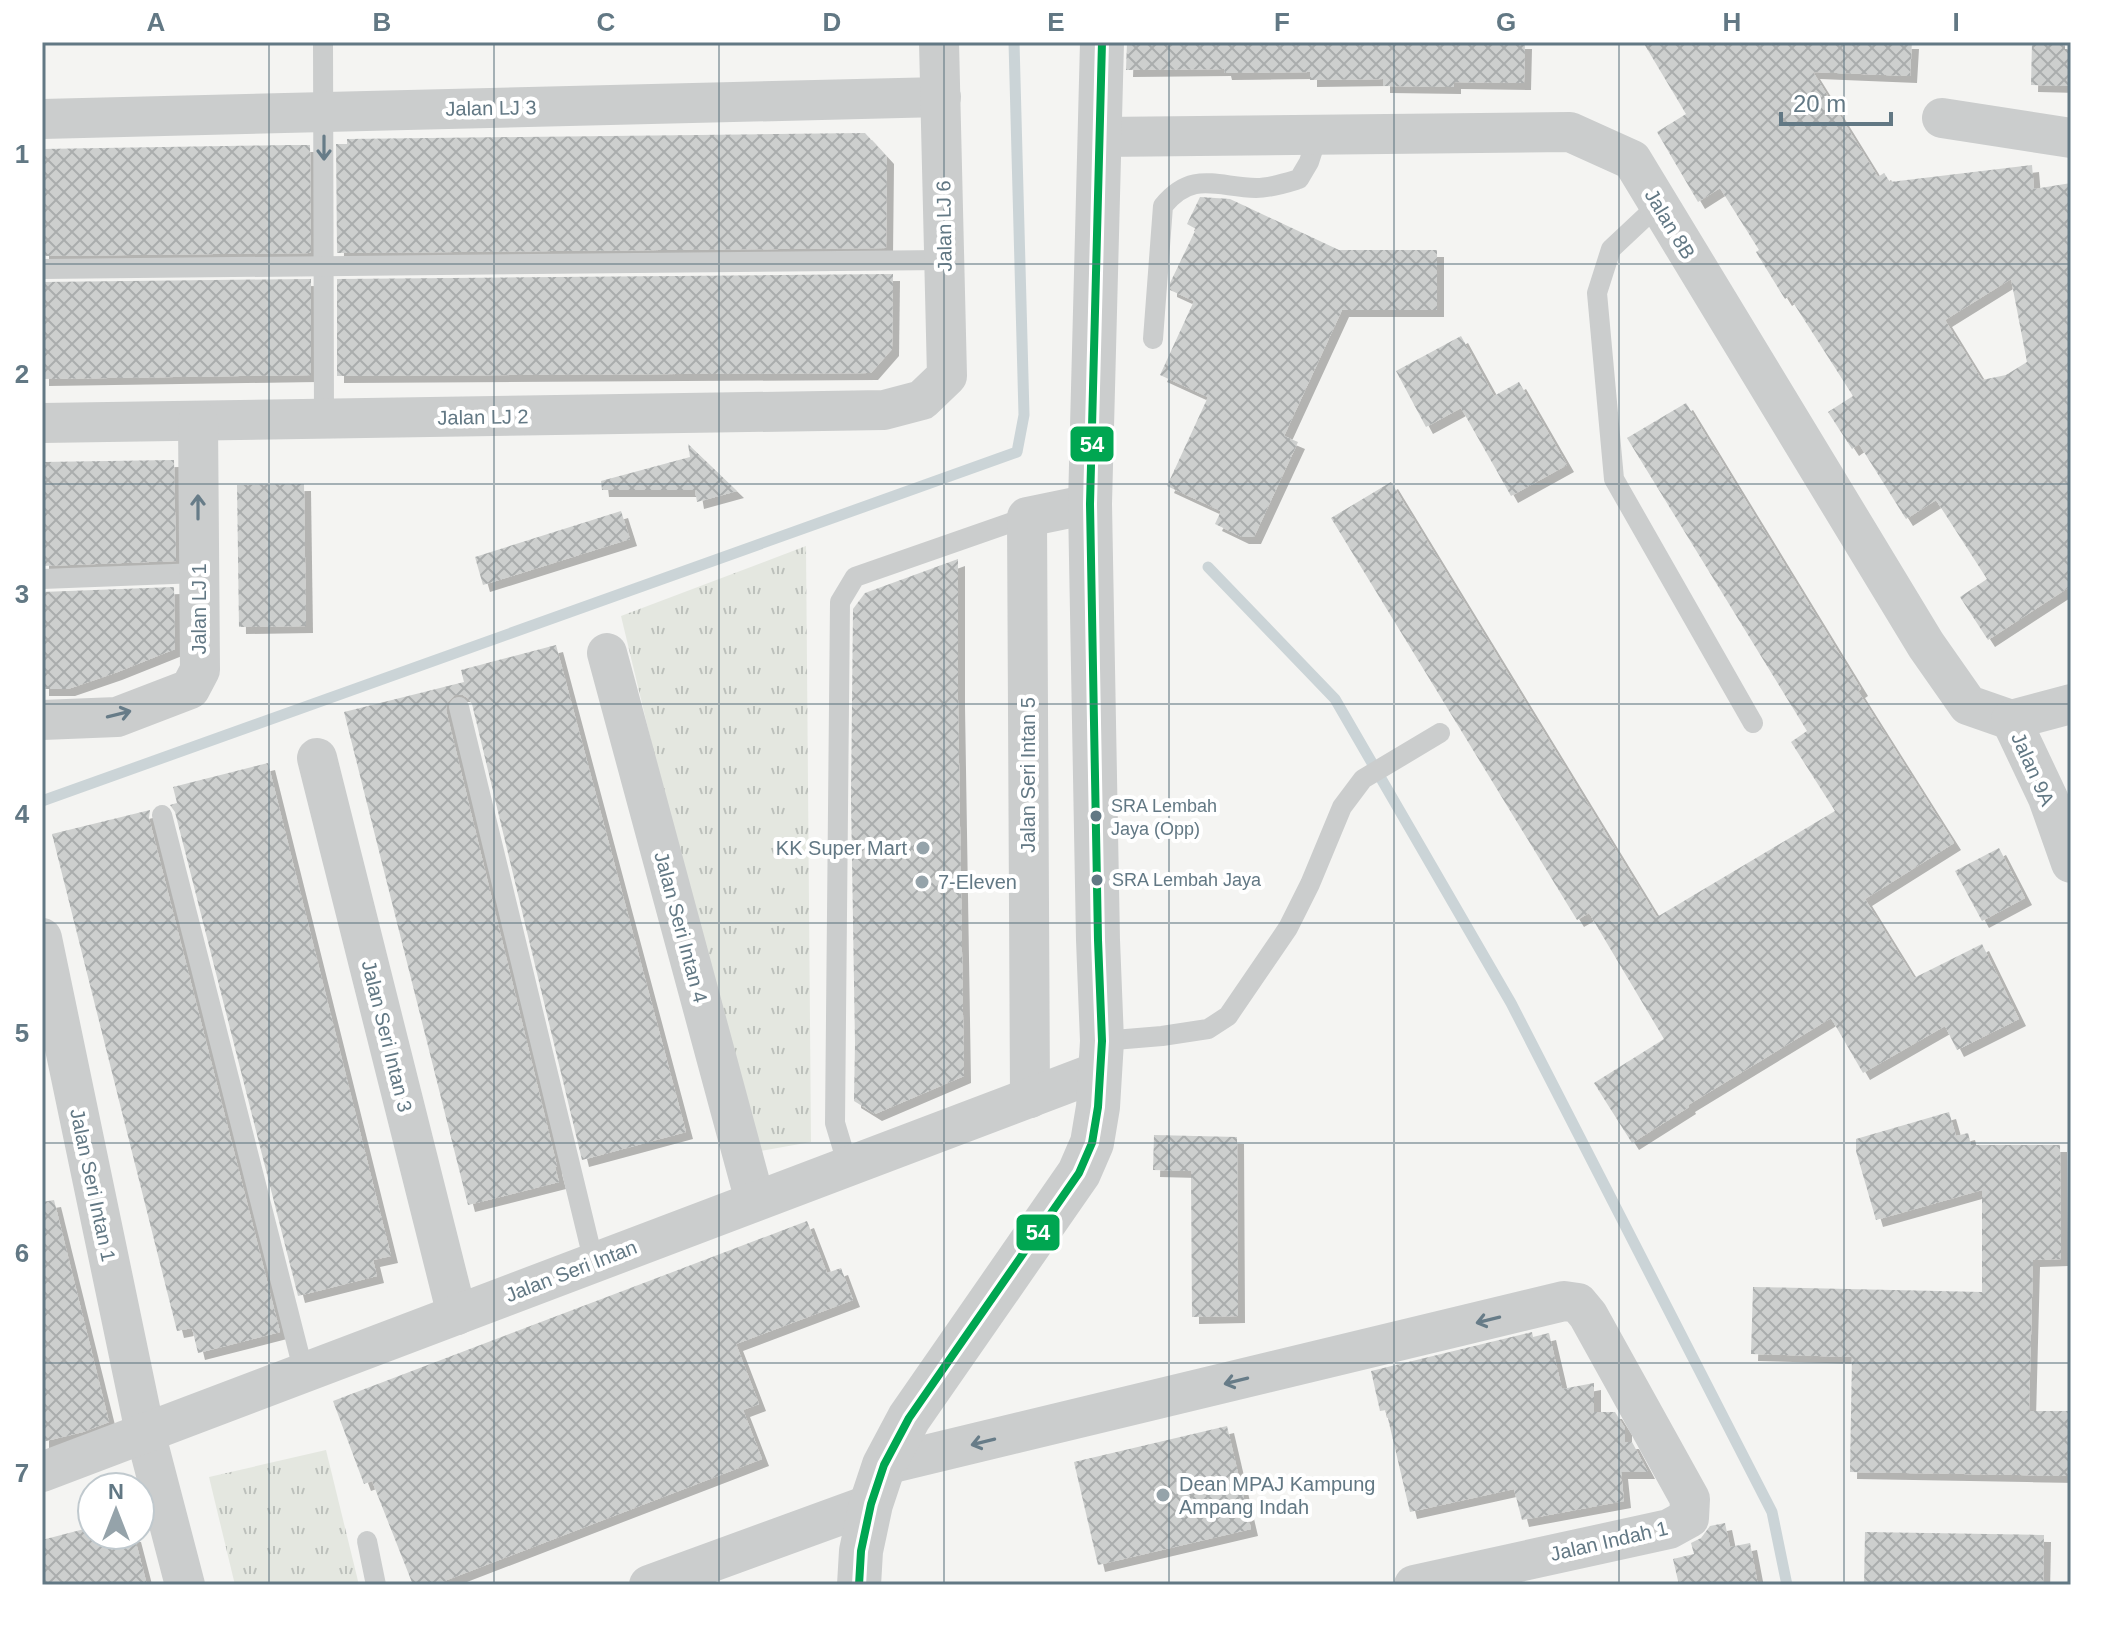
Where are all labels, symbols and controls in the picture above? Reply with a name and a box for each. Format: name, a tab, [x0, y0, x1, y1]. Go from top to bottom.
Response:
text: A	[147, 7, 166, 37]
text: B	[373, 7, 391, 37]
text: C	[597, 7, 616, 37]
text: D	[823, 7, 841, 37]
text: E	[1047, 7, 1065, 37]
text: F	[1274, 7, 1290, 37]
text: G	[1496, 7, 1516, 37]
text: H	[1723, 7, 1741, 37]
text: I	[1952, 7, 1960, 37]
scale bar	[1781, 76, 1891, 126]
text: 20 m	[1793, 90, 1846, 117]
street label: Jalan LJ 3	[445, 96, 537, 120]
one-way arrow	[316, 134, 331, 161]
text: 1	[15, 139, 29, 169]
street label: Jalan LJ 6	[932, 180, 956, 272]
street label: Jalan 8B	[1641, 185, 1699, 263]
text: 2	[15, 359, 29, 389]
street label: Jalan LJ 2	[437, 405, 529, 429]
line badge: 54	[1069, 425, 1115, 463]
text: 54	[1080, 432, 1105, 457]
one-way arrow	[191, 494, 206, 521]
street label: Jalan LJ 1	[188, 563, 210, 655]
text: 3	[15, 579, 29, 609]
street label: Jalan Seri Intan 5	[1017, 697, 1039, 853]
one-way arrow	[106, 706, 132, 721]
street label: Jalan 9A	[2007, 729, 2059, 810]
place label: SRA Lembah Jaya (Opp)	[1111, 796, 1217, 839]
text: 4	[15, 799, 30, 829]
marker: SRA Lembah Jaya (Opp)	[1088, 808, 1104, 824]
place label: KK Super Mart	[776, 837, 907, 859]
marker: KK Super Mart	[914, 839, 932, 857]
street label: Jalan Seri Intan 4	[650, 849, 712, 1005]
place label: SRA Lembah Jaya	[1112, 870, 1262, 890]
place label: 7-Eleven	[938, 871, 1017, 893]
marker: SRA Lembah Jaya	[1089, 872, 1105, 888]
marker: 7-Eleven	[913, 873, 931, 891]
street label: Jalan Seri Intan 3	[357, 958, 417, 1114]
text: 5	[15, 1018, 29, 1048]
street label: Jalan Seri Intan 1	[66, 1107, 120, 1263]
line badge: 54	[1015, 1213, 1061, 1252]
text: 54	[1026, 1220, 1051, 1245]
street label: Jalan Seri Intan	[502, 1236, 640, 1306]
text: 6	[15, 1238, 29, 1268]
one-way arrow	[1476, 1313, 1502, 1328]
one-way arrow	[1223, 1374, 1249, 1389]
one-way arrow	[970, 1435, 996, 1450]
text: 7	[15, 1458, 29, 1488]
north arrow	[76, 1471, 156, 1551]
place label: Dean MPAJ Kampung Ampang Indah	[1179, 1473, 1375, 1518]
text: N	[108, 1479, 124, 1504]
marker: Dean MPAJ Kampung Ampang Indah	[1154, 1486, 1172, 1504]
street label: Jalan Indah 1	[1548, 1517, 1670, 1565]

